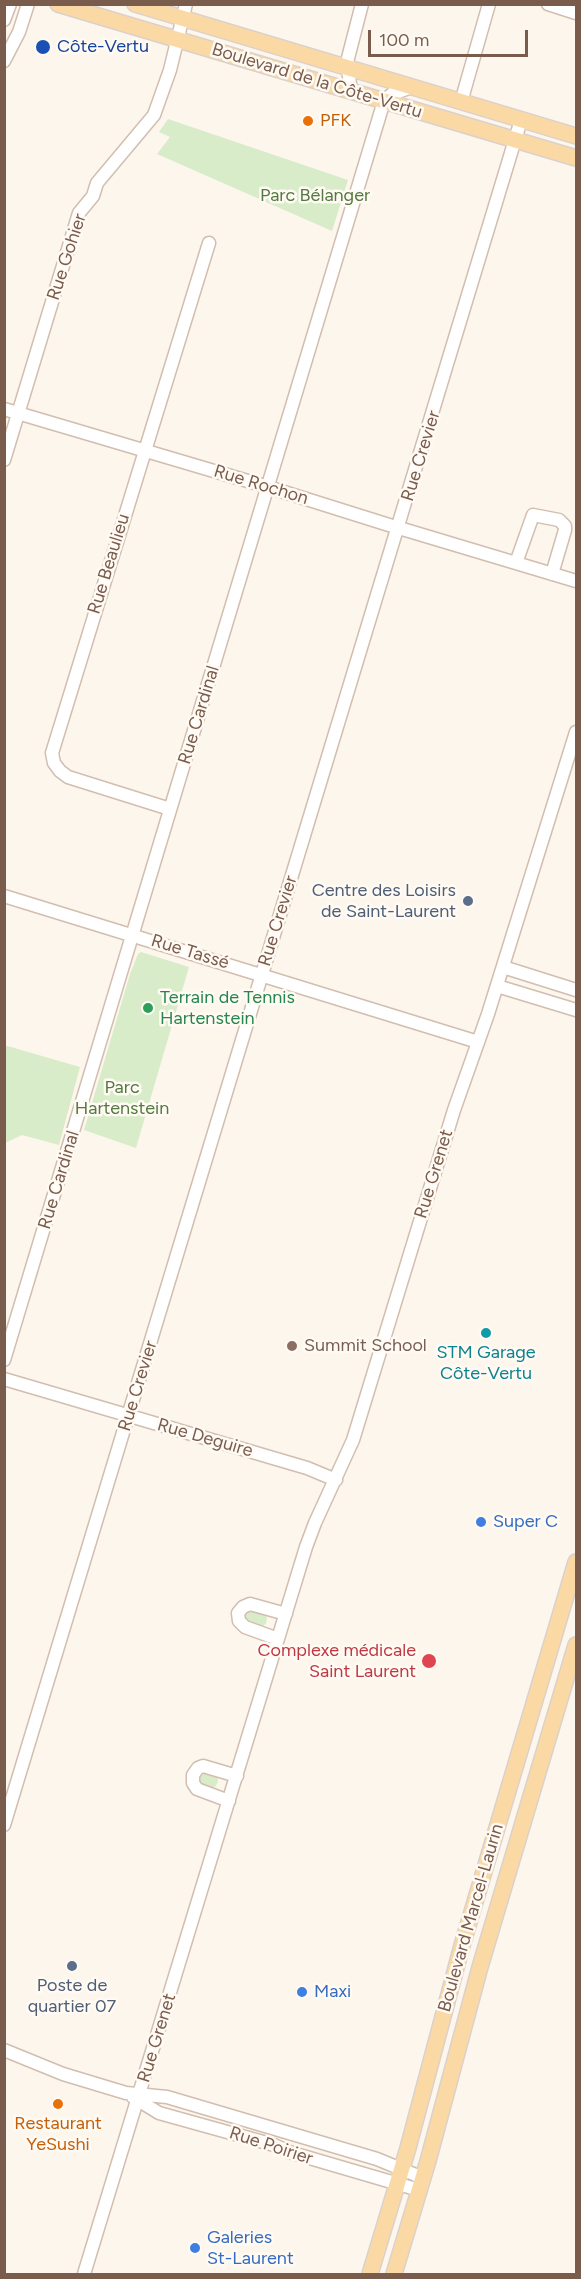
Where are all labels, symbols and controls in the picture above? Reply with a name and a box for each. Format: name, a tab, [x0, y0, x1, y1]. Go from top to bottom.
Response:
scale bar	[371, 18, 532, 56]
text: 100 m	[379, 29, 429, 51]
place label: Côte-Vertu	[57, 36, 149, 58]
marker: Côte-Vertu	[34, 38, 52, 56]
street label: Boulevard de la Côte-Vertu	[209, 39, 425, 123]
place label: PFK	[320, 110, 351, 132]
marker: PFK	[301, 114, 315, 128]
park label: Parc Bélanger	[260, 185, 370, 207]
street label: Rue Gohier	[43, 211, 91, 303]
street label: Rue Crevier	[397, 408, 445, 504]
street label: Rue Rochon	[211, 460, 311, 510]
street label: Rue Beaulieu	[84, 511, 134, 617]
street label: Rue Cardinal	[174, 663, 224, 767]
street label: Rue Crevier	[254, 873, 302, 969]
place label: Centre des Loisirs de Saint-Laurent	[312, 880, 456, 922]
marker: Centre des Loisirs de Saint-Laurent	[461, 894, 475, 908]
street label: Rue Tassé	[148, 930, 232, 974]
place label: Terrain de Tennis Hartenstein	[160, 987, 295, 1030]
marker: Terrain de Tennis Hartenstein	[141, 1001, 155, 1015]
park label: Parc Hartenstein	[75, 1077, 169, 1120]
street label: Rue Grenet	[410, 1127, 458, 1221]
street label: Rue Cardinal	[34, 1128, 84, 1232]
marker: STM Garage Côte-Vertu	[479, 1326, 493, 1340]
place label: Summit School	[304, 1335, 427, 1357]
street label: Rue Crevier	[114, 1338, 162, 1434]
marker: Summit School	[285, 1339, 299, 1353]
place label: STM Garage Côte-Vertu	[436, 1342, 536, 1384]
street label: Rue Deguire	[155, 1414, 255, 1462]
place label: Super C	[493, 1511, 558, 1533]
marker: Super C	[474, 1515, 488, 1529]
place label: Complexe médicale Saint Laurent	[258, 1640, 416, 1682]
marker: Complexe médicale Saint Laurent	[420, 1652, 438, 1670]
street label: Boulevard Marcel-Laurin	[434, 1821, 508, 2015]
marker: Poste de quartier 07	[65, 1959, 79, 1973]
place label: Poste de quartier 07	[28, 1975, 116, 2018]
place label: Maxi	[314, 1981, 351, 2003]
marker: Maxi	[295, 1985, 309, 1999]
street label: Rue Grenet	[133, 1991, 181, 2085]
marker: Restaurant YeSushi	[51, 2097, 65, 2111]
place label: Restaurant YeSushi	[14, 2113, 102, 2156]
street label: Rue Poirier	[226, 2122, 316, 2170]
place label: Galeries St-Laurent	[207, 2227, 294, 2270]
marker: Galeries St-Laurent	[188, 2241, 202, 2255]

